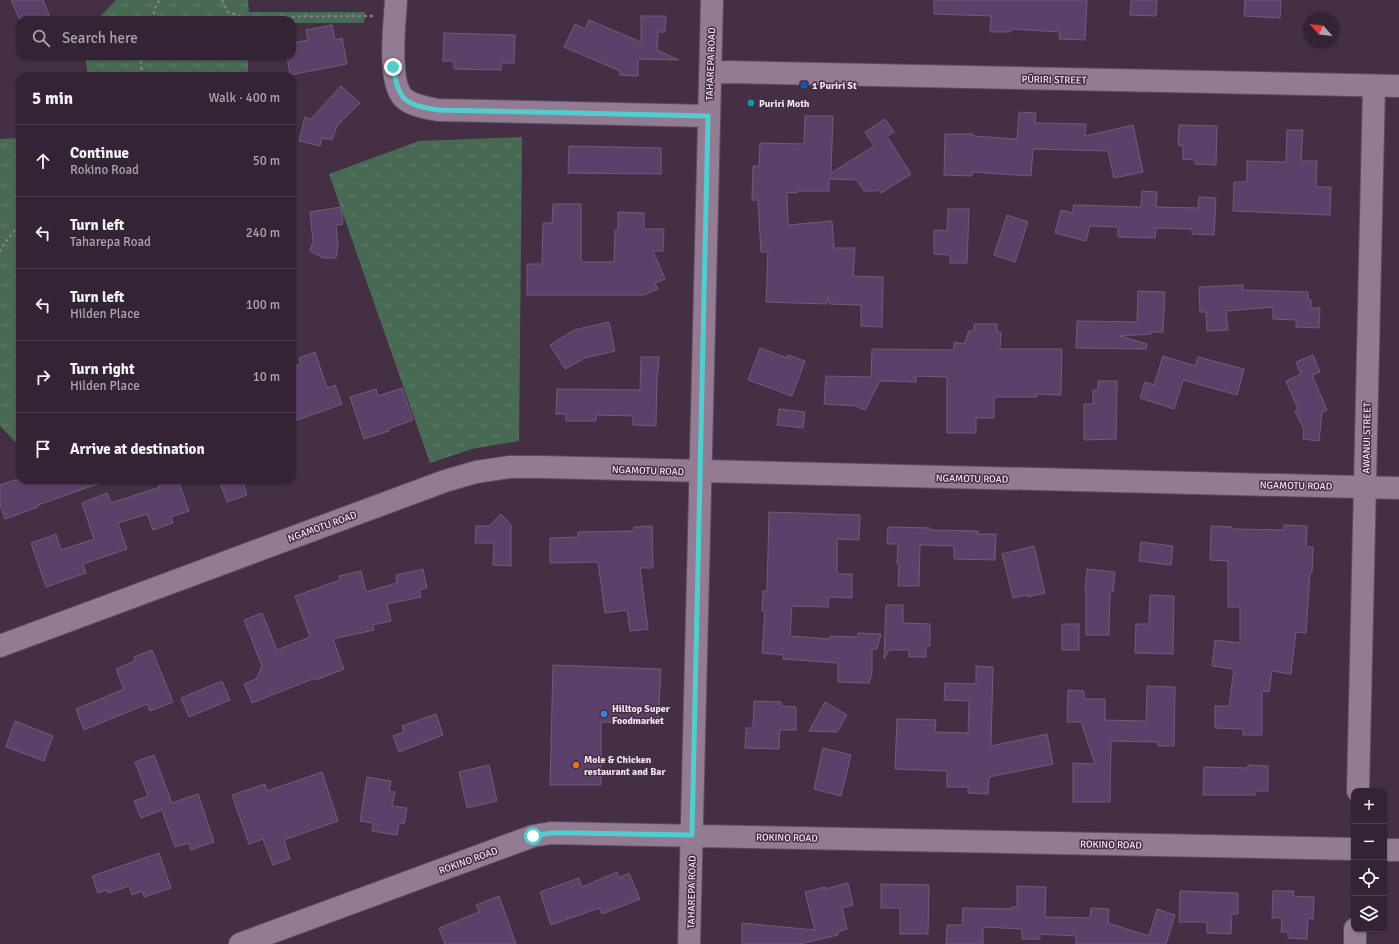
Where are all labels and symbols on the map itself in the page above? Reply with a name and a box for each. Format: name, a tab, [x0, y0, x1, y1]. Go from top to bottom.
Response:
north arrow	[1303, 12, 1339, 48]
street label: TAHAREPA ROAD	[704, 27, 718, 101]
route end	[384, 58, 402, 76]
street label: PŪRIRI STREET	[1021, 73, 1087, 87]
marker: 1 Puriri St	[799, 80, 809, 90]
place label: 1 Puriri St	[812, 80, 857, 92]
marker: Puriri Moth	[746, 98, 756, 108]
place label: Puriri Moth	[759, 98, 810, 110]
street label: AWANUI STREET	[1360, 402, 1374, 474]
street label: NGAMOTU ROAD	[612, 464, 684, 478]
street label: NGAMOTU ROAD	[936, 472, 1008, 486]
street label: NGAMOTU ROAD	[1260, 479, 1332, 493]
street label: NGAMOTU ROAD	[286, 509, 358, 545]
place label: Hilltop Super Foodmarket	[612, 703, 670, 727]
marker: Hilltop Super Foodmarket	[599, 709, 609, 719]
place label: Mole & Chicken restaurant and Bar	[584, 754, 665, 778]
marker: Mole & Chicken restaurant and Bar	[571, 760, 581, 770]
route start	[524, 827, 542, 845]
street label: ROKINO ROAD	[756, 831, 818, 845]
street label: ROKINO ROAD	[1080, 838, 1142, 852]
street label: ROKINO ROAD	[437, 845, 499, 877]
street label: TAHAREPA ROAD	[685, 855, 699, 929]

